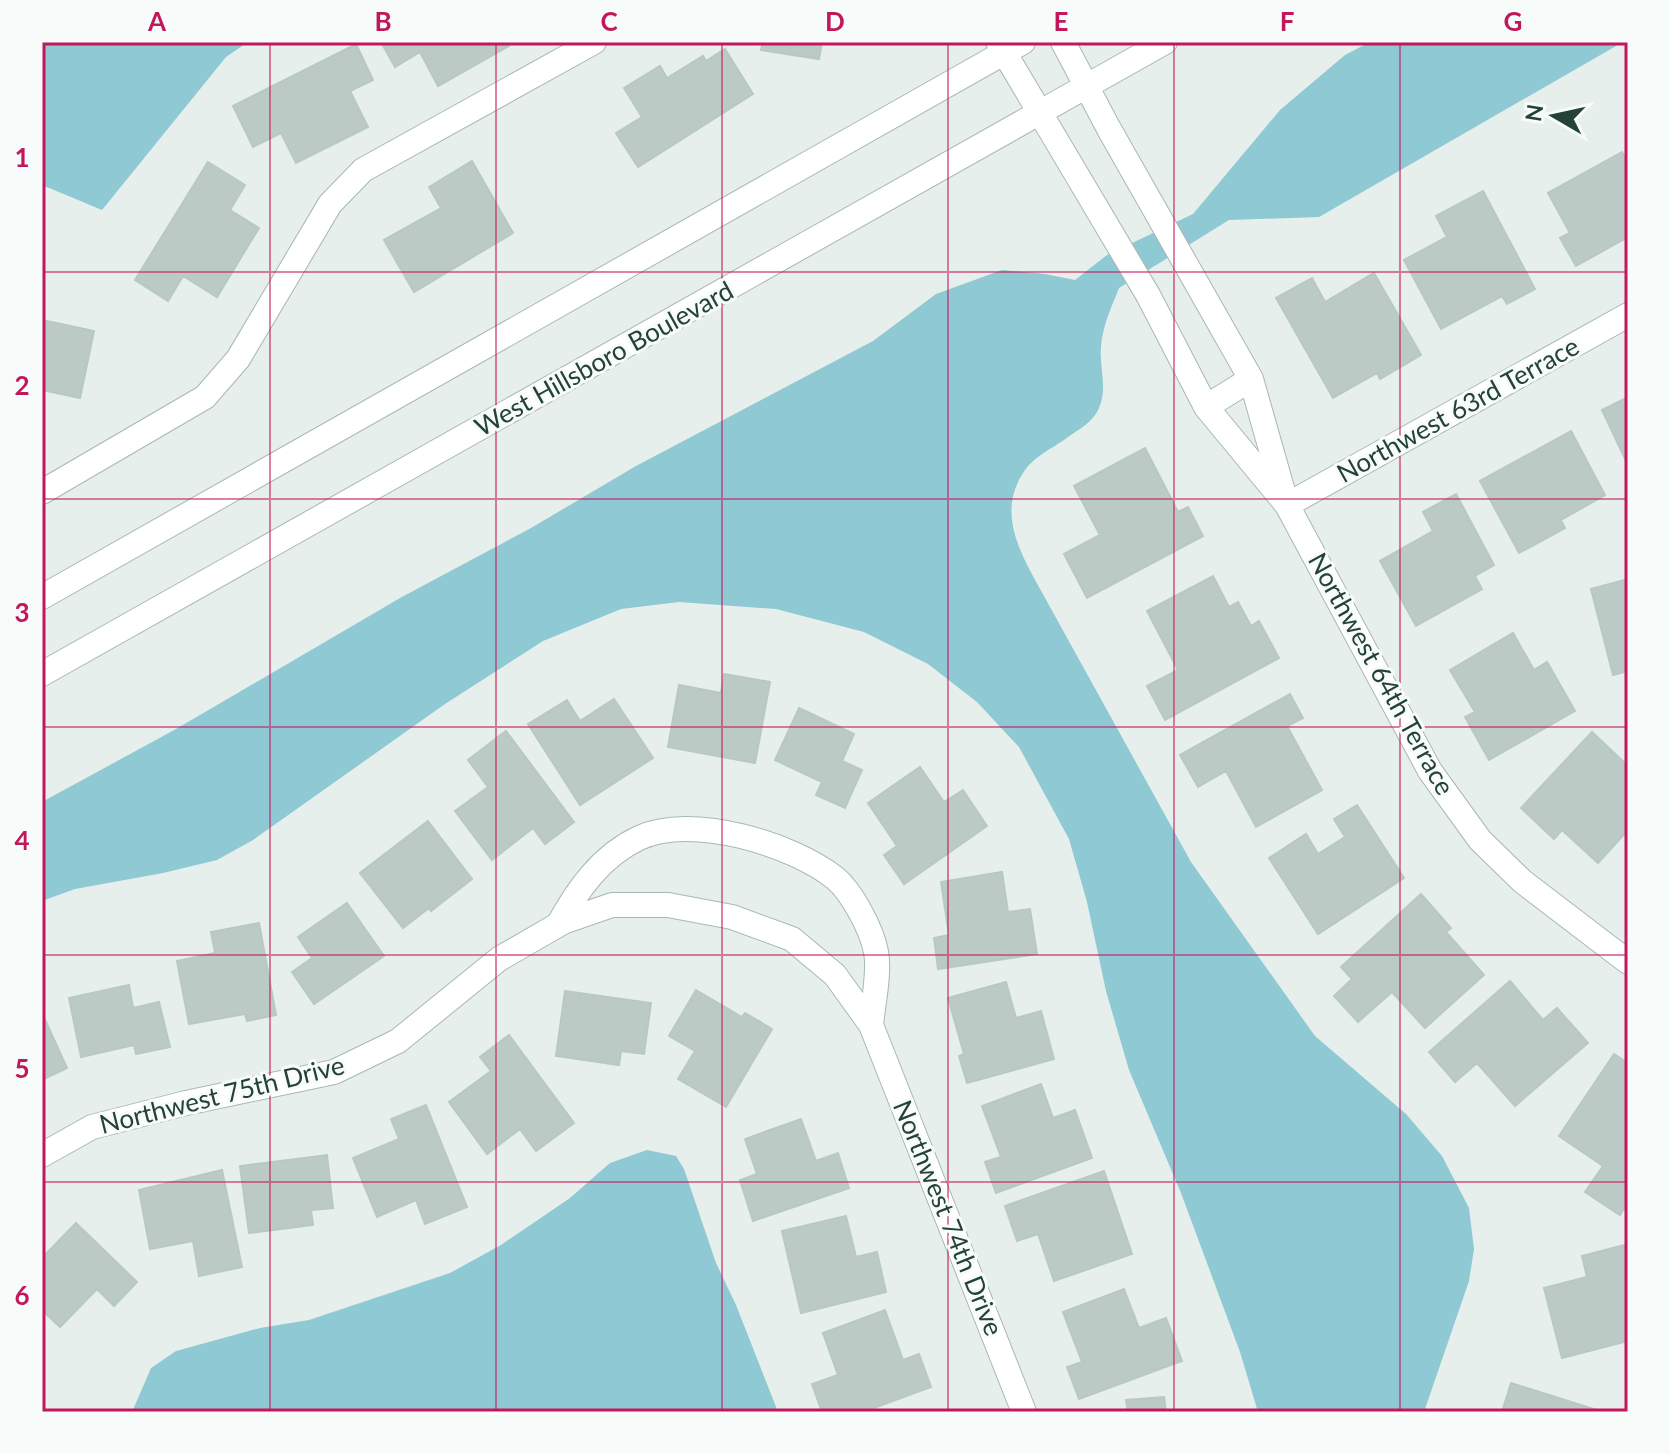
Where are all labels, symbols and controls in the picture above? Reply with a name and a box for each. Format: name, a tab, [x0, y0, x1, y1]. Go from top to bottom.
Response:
text: A	[147, 5, 167, 37]
text: B	[374, 5, 392, 37]
text: C	[600, 5, 618, 37]
text: D	[825, 5, 845, 37]
text: E	[1054, 5, 1068, 37]
text: F	[1280, 5, 1294, 37]
text: G	[1504, 5, 1522, 37]
north arrow	[1514, 76, 1594, 156]
text: N	[1519, 102, 1548, 123]
text: 1	[14, 141, 30, 173]
street label: West Hillsboro Boulevard	[469, 274, 738, 443]
street label: Northwest 63rd Terrace	[1331, 329, 1584, 489]
text: 2	[14, 369, 30, 401]
street label: Northwest 64th Terrace	[1302, 547, 1462, 800]
text: 3	[14, 596, 30, 628]
text: 4	[14, 824, 30, 856]
street label: Northwest 75th Drive	[96, 1048, 348, 1140]
text: 5	[14, 1052, 30, 1084]
street label: Northwest 74th Drive	[887, 1095, 1011, 1340]
text: 6	[14, 1279, 30, 1311]

